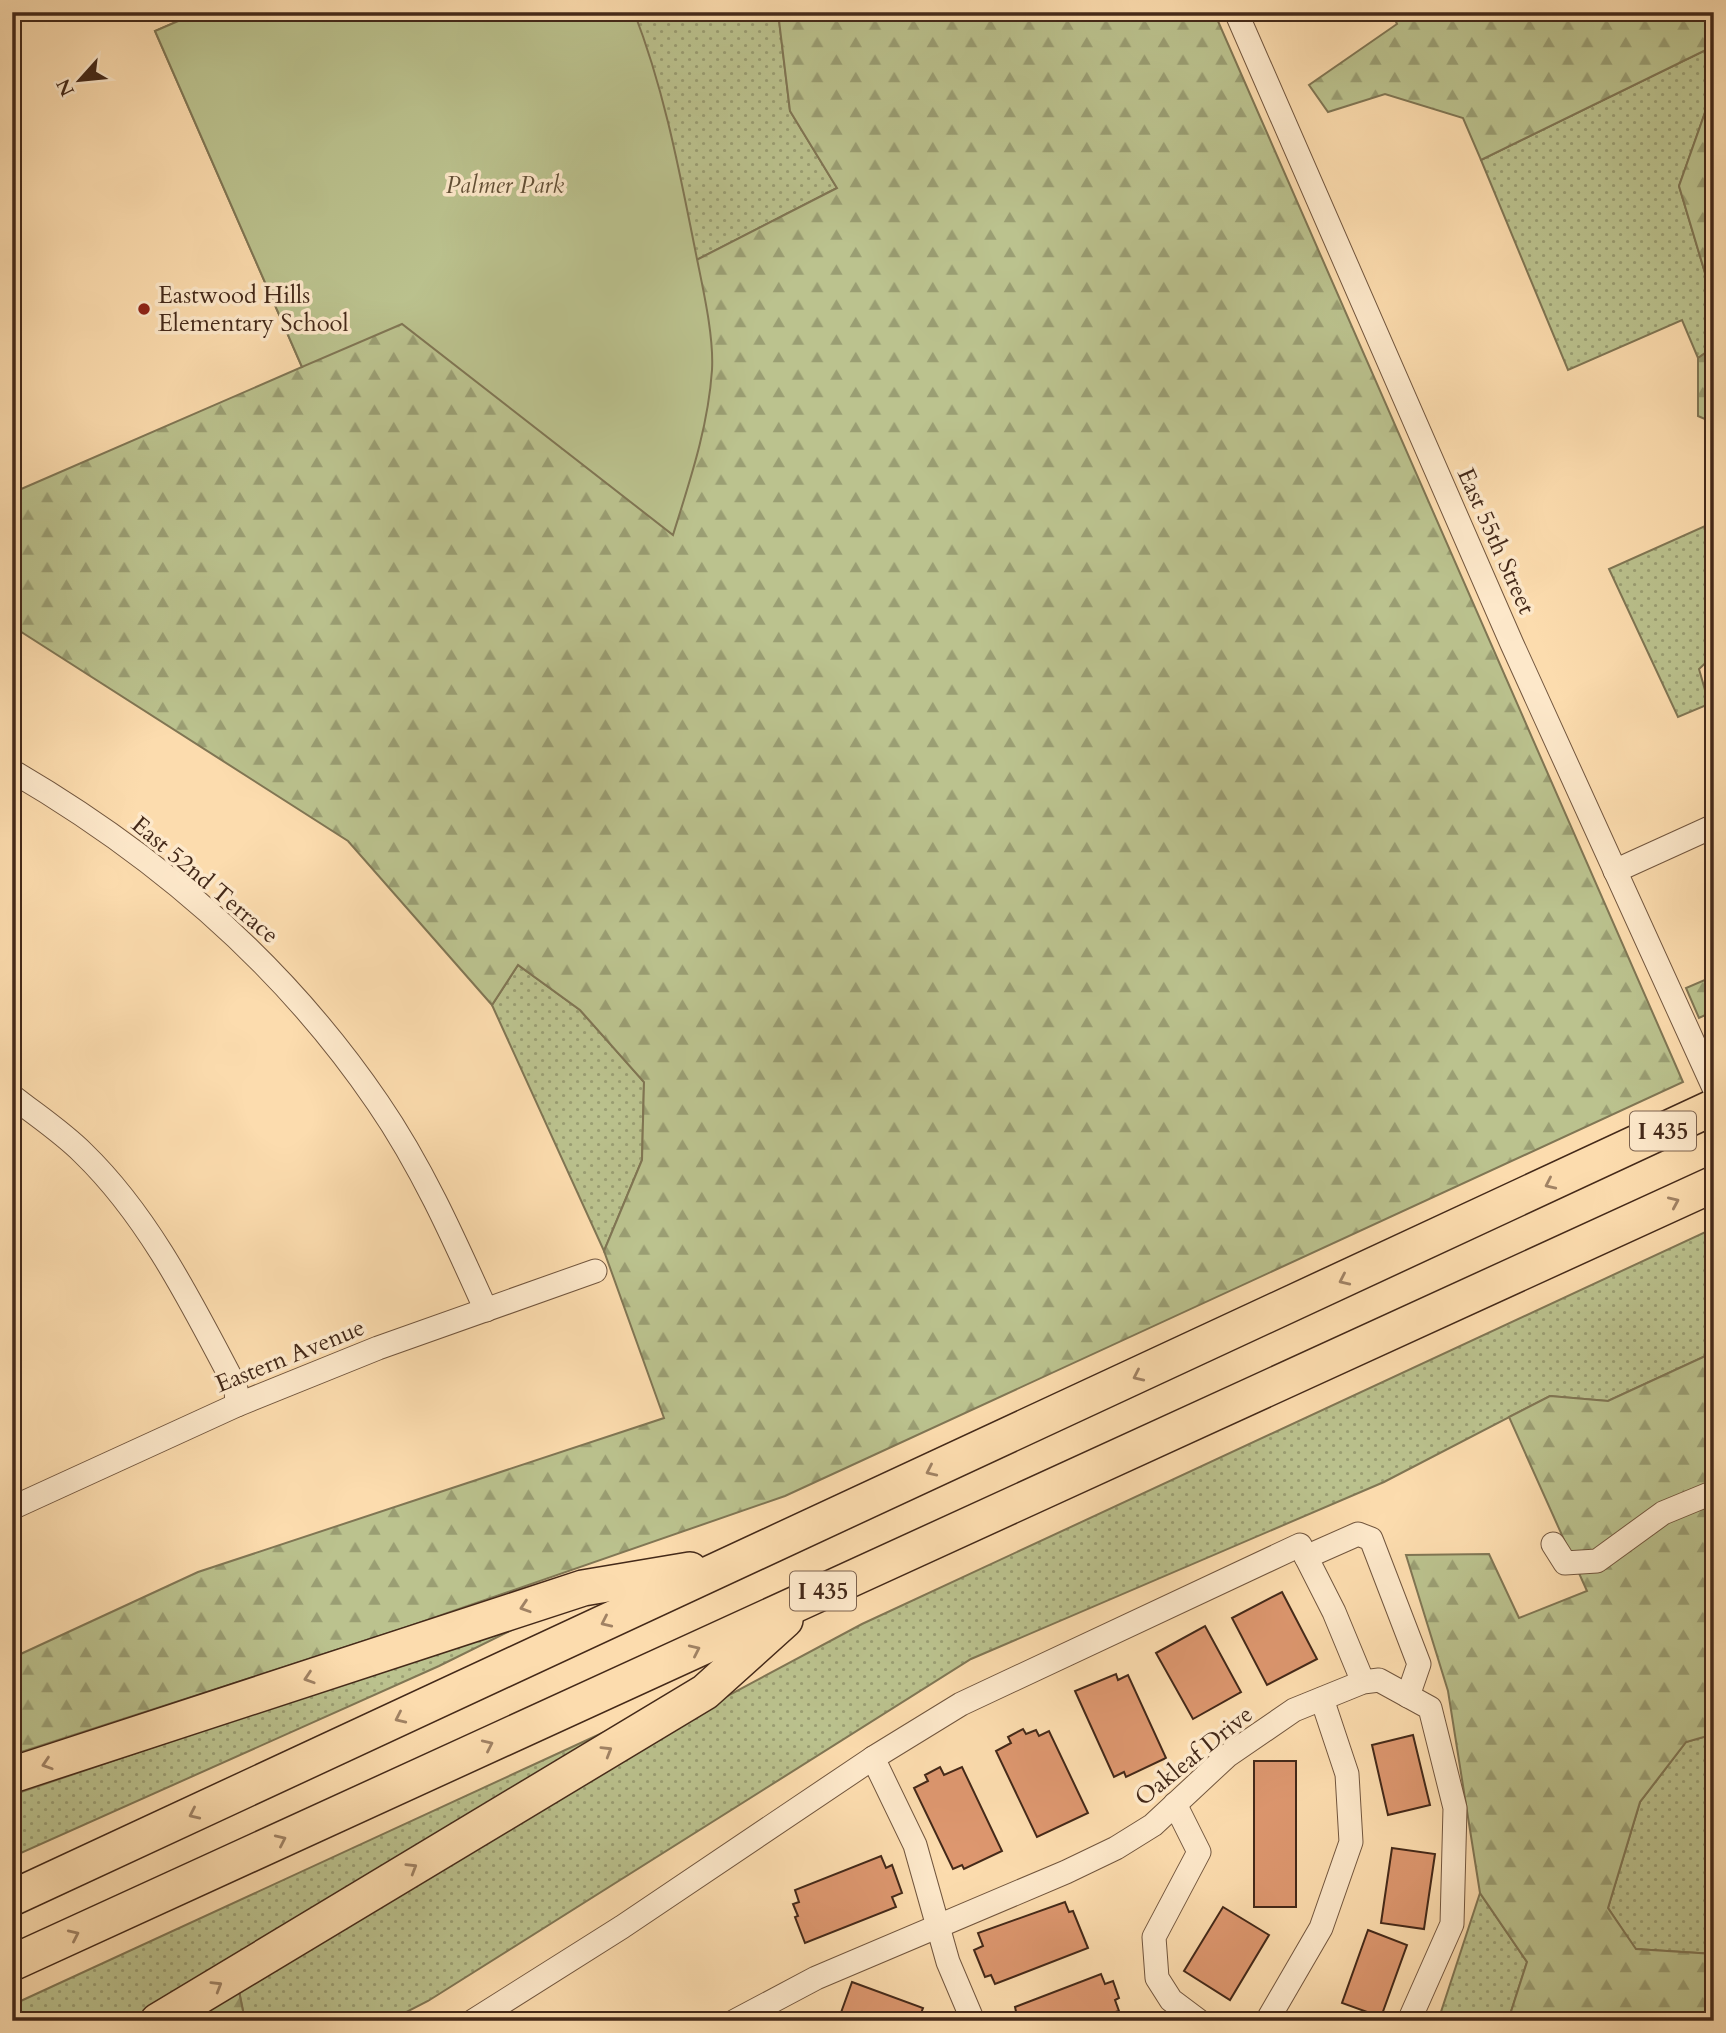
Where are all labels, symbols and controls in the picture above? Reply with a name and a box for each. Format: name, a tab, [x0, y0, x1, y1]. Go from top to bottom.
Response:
north arrow	[46, 46, 116, 116]
text: N	[50, 74, 81, 101]
park label: Palmer Park	[446, 169, 564, 202]
place label: Eastwood Hills Elementary School	[158, 279, 349, 340]
marker: Eastwood Hills Elementary School	[136, 301, 152, 317]
street label: East 55th Street	[1449, 463, 1543, 620]
street label: East 52nd Terrace	[124, 809, 286, 951]
road number: I 435	[1630, 1112, 1696, 1150]
one-way arrow	[1545, 1176, 1558, 1190]
one-way arrow	[1667, 1196, 1679, 1210]
one-way arrow	[1339, 1272, 1351, 1286]
street label: Eastern Avenue	[210, 1311, 370, 1401]
one-way arrow	[1133, 1367, 1145, 1381]
one-way arrow	[926, 1463, 938, 1477]
road number: I 435	[790, 1572, 856, 1610]
one-way arrow	[519, 1599, 532, 1613]
one-way arrow	[601, 1614, 614, 1628]
one-way arrow	[688, 1645, 700, 1659]
one-way arrow	[303, 1670, 315, 1684]
street label: Oakleaf Drive	[1128, 1698, 1260, 1814]
one-way arrow	[395, 1710, 407, 1724]
one-way arrow	[481, 1739, 493, 1753]
one-way arrow	[599, 1746, 612, 1759]
one-way arrow	[41, 1755, 53, 1770]
one-way arrow	[189, 1805, 201, 1819]
one-way arrow	[274, 1834, 286, 1848]
one-way arrow	[404, 1864, 417, 1877]
one-way arrow	[67, 1929, 79, 1943]
one-way arrow	[209, 1981, 222, 1994]

